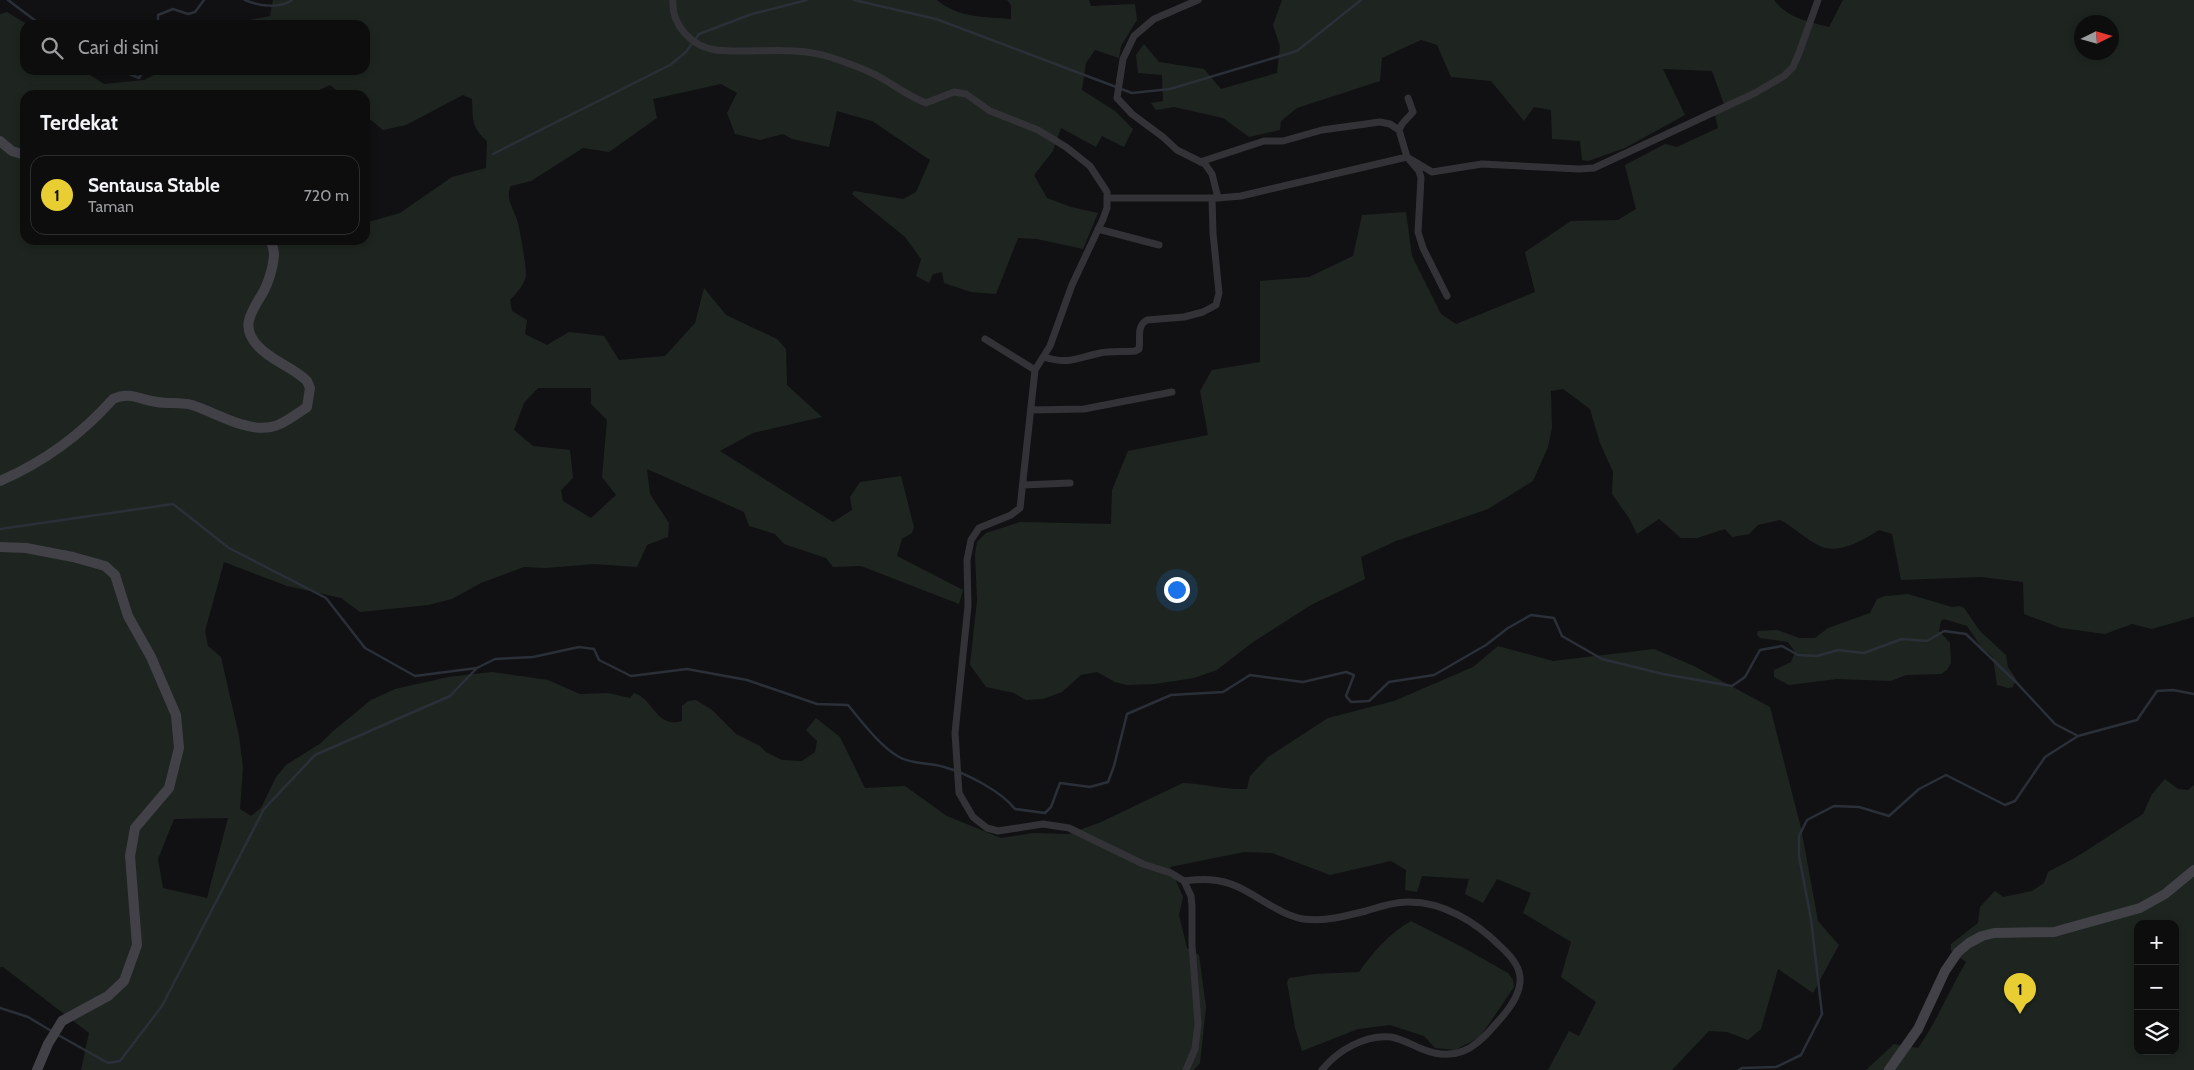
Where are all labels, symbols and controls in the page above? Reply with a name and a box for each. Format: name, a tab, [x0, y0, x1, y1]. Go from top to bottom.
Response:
north arrow	[2074, 15, 2119, 60]
search box	[20, 20, 370, 75]
icon: search	[38, 34, 66, 62]
text: Cari di sini	[78, 36, 159, 59]
text: Terdekat	[40, 110, 118, 135]
text: Sentausa Stable	[88, 174, 220, 197]
text: 1	[54, 186, 60, 205]
text: 720 m	[304, 186, 349, 205]
text: Taman	[88, 197, 134, 216]
your location	[1164, 577, 1190, 603]
map controls	[2134, 920, 2179, 1055]
button: +	[2134, 920, 2179, 965]
button: −	[2134, 965, 2179, 1010]
pin: 1	[2004, 973, 2036, 1014]
button: layers	[2134, 1010, 2179, 1055]

